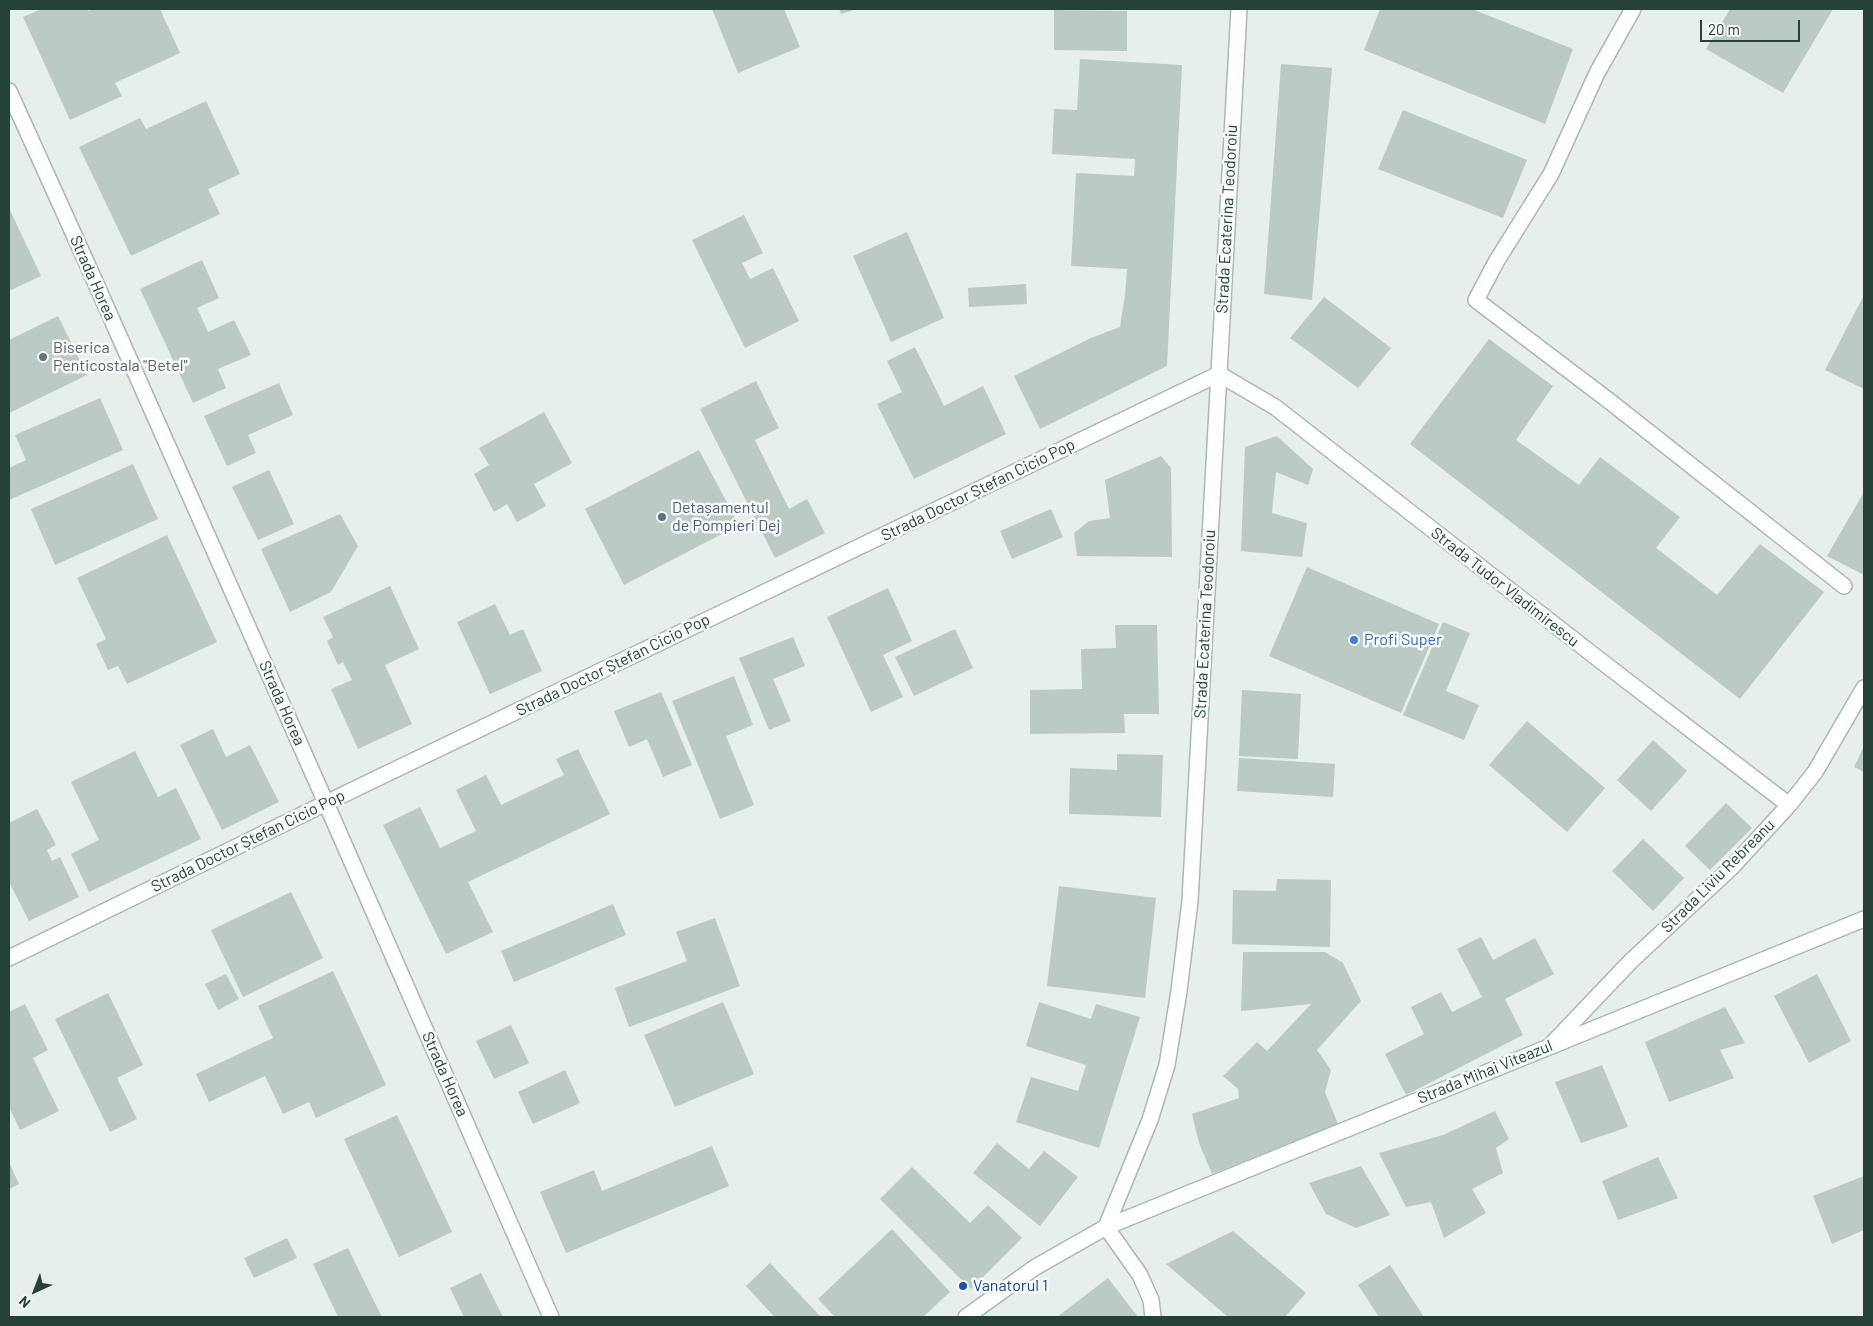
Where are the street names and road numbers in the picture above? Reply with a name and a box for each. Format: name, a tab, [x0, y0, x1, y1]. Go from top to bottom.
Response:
street label: Strada Ecaterina Teodoroiu	[1212, 124, 1242, 314]
street label: Strada Horea	[66, 233, 120, 323]
street label: Strada Doctor Ștefan Cicio Pop	[878, 435, 1078, 545]
street label: Strada Tudor Vladimirescu	[1427, 523, 1583, 651]
street label: Strada Ecaterina Teodoroiu	[1190, 529, 1220, 719]
street label: Strada Doctor Ștefan Cicio Pop	[513, 610, 713, 720]
street label: Strada Horea	[255, 658, 309, 748]
street label: Strada Doctor Ștefan Cicio Pop	[148, 786, 348, 896]
street label: Strada Liviu Rebreanu	[1657, 815, 1779, 937]
street label: Strada Horea	[418, 1029, 472, 1119]
street label: Strada Mihai Viteazul	[1415, 1036, 1555, 1108]

